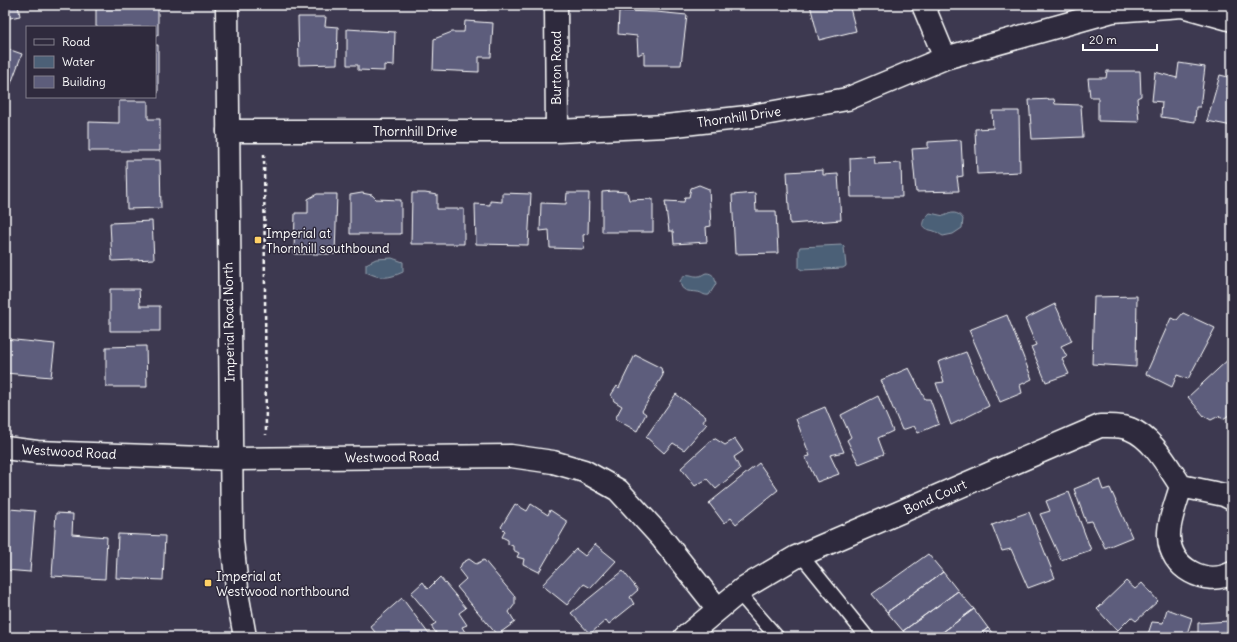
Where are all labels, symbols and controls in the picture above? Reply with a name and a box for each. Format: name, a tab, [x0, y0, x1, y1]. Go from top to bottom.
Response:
legend	[26, 26, 156, 98]
scale bar	[1083, 26, 1157, 52]
street label: Burton Road	[548, 31, 565, 105]
text: 20 m	[1089, 32, 1117, 47]
text: Road	[62, 34, 90, 49]
text: Water	[62, 54, 95, 69]
text: Building	[62, 74, 106, 89]
street label: Thornhill Drive	[696, 103, 782, 131]
street label: Thornhill Drive	[373, 123, 457, 140]
place label: Imperial at Thornhill southbound	[266, 225, 390, 257]
marker: Imperial at Thornhill southbound	[253, 235, 263, 245]
street label: Imperial Road North	[219, 261, 239, 382]
street label: Westwood Road	[21, 441, 117, 463]
street label: Westwood Road	[345, 448, 440, 466]
street label: Bond Court	[901, 475, 970, 518]
place label: Imperial at Westwood northbound	[216, 568, 350, 600]
marker: Imperial at Westwood northbound	[203, 578, 213, 588]

